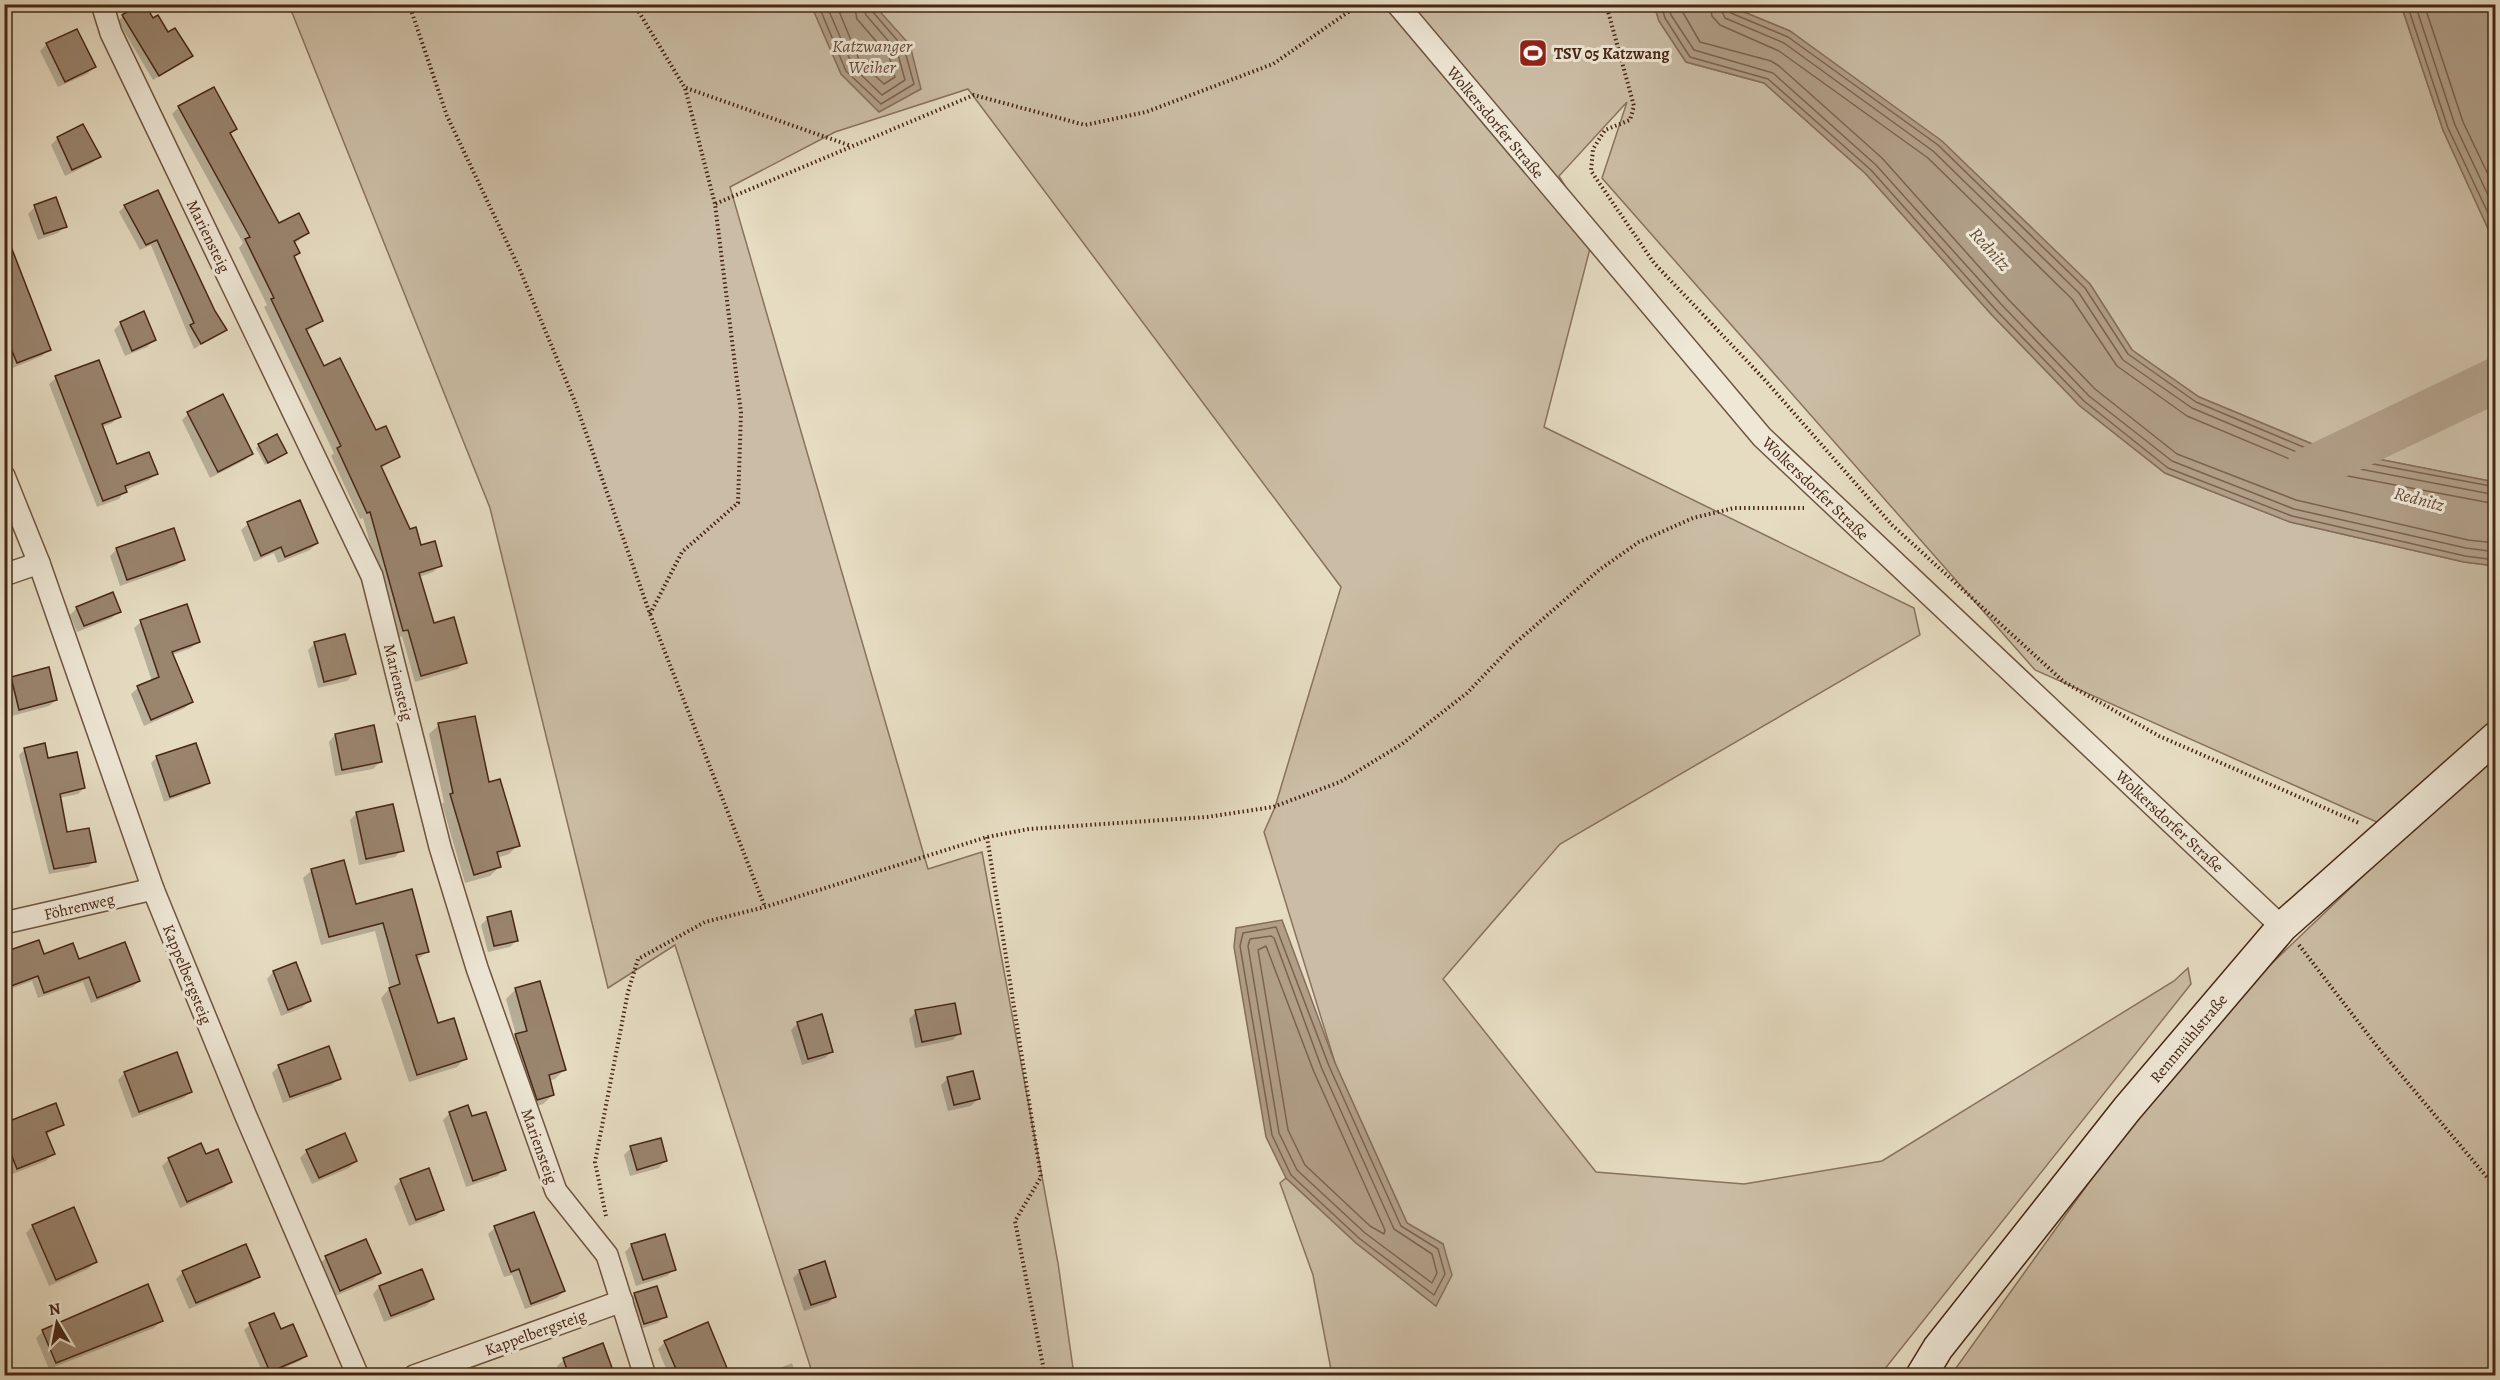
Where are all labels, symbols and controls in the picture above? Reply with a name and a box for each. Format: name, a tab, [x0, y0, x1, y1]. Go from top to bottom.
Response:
water label: Katzwanger Weiher	[832, 34, 913, 79]
sports icon: TSV 05 Katzwang	[1517, 37, 1549, 69]
place label: TSV 05 Katzwang	[1554, 43, 1670, 65]
street label: Wolkersdorfer Straße	[1441, 61, 1549, 184]
street label: Mariensteig	[181, 196, 235, 277]
water label: Rednitz	[1964, 222, 2016, 277]
street label: Wolkersdorfer Straße	[1756, 431, 1874, 546]
water label: Rednitz	[2391, 481, 2447, 517]
street label: Mariensteig	[378, 641, 418, 723]
street label: Wolkersdorfer Straße	[2110, 765, 2228, 878]
street label: Föhrenweg	[42, 888, 117, 926]
street label: Kappelbergsteig	[157, 921, 217, 1028]
street label: Rennmühlstraße	[2145, 989, 2233, 1088]
street label: Mariensteig	[515, 1106, 563, 1187]
north arrow	[27, 1293, 87, 1353]
text: N	[47, 1297, 63, 1321]
street label: Kappelbergsteig	[482, 1304, 589, 1361]

